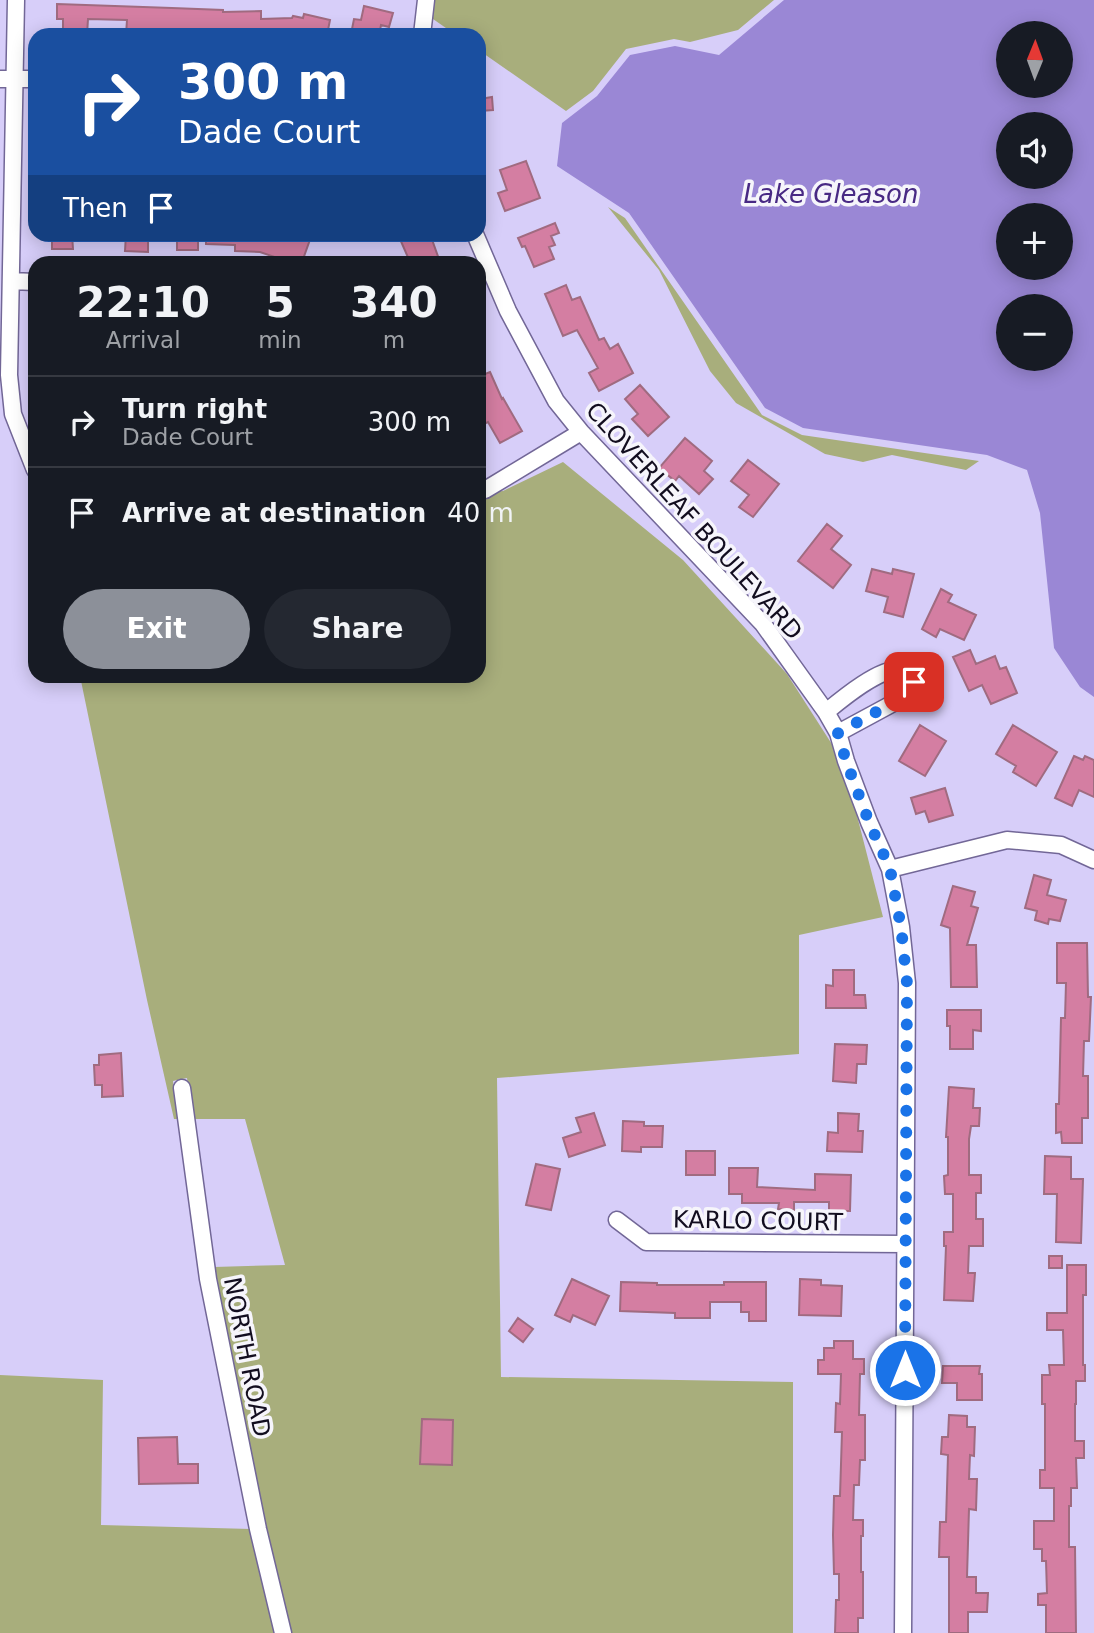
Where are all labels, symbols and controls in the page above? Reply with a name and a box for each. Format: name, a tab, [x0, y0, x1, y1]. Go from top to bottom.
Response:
north arrow	[996, 21, 1073, 98]
map controls	[996, 21, 1073, 371]
text: 300 m	[178, 54, 348, 111]
icon: right	[63, 56, 154, 147]
button: sound	[996, 112, 1073, 189]
text: Dade Court	[178, 113, 360, 151]
water label: Lake Gleason	[744, 179, 918, 209]
icon: arrive	[142, 189, 180, 227]
text: Then	[63, 193, 128, 223]
button: +	[996, 203, 1073, 280]
text: 22:10	[76, 278, 210, 327]
text: 5	[265, 278, 295, 327]
text: 340	[350, 278, 438, 327]
button: −	[996, 294, 1073, 371]
text: Arrival	[106, 327, 181, 353]
text: min	[258, 327, 302, 353]
text: m	[383, 327, 405, 353]
text: Turn right	[122, 394, 267, 424]
street label: CLOVERLEAF BOULEVARD	[580, 396, 808, 646]
icon: right	[63, 403, 101, 441]
text: 300 m	[368, 407, 451, 437]
text: Dade Court	[122, 424, 253, 450]
icon: arrive	[63, 494, 101, 532]
text: Arrive at destination	[122, 498, 426, 528]
text: 40 m	[447, 498, 514, 528]
button: Exit	[63, 589, 250, 669]
button: Share	[264, 589, 451, 669]
pin	[884, 652, 944, 712]
icon: arrive	[895, 663, 933, 701]
street label: KARLO COURT	[673, 1206, 844, 1236]
street label: NORTH ROAD	[218, 1275, 276, 1439]
position arrow	[868, 1333, 942, 1407]

